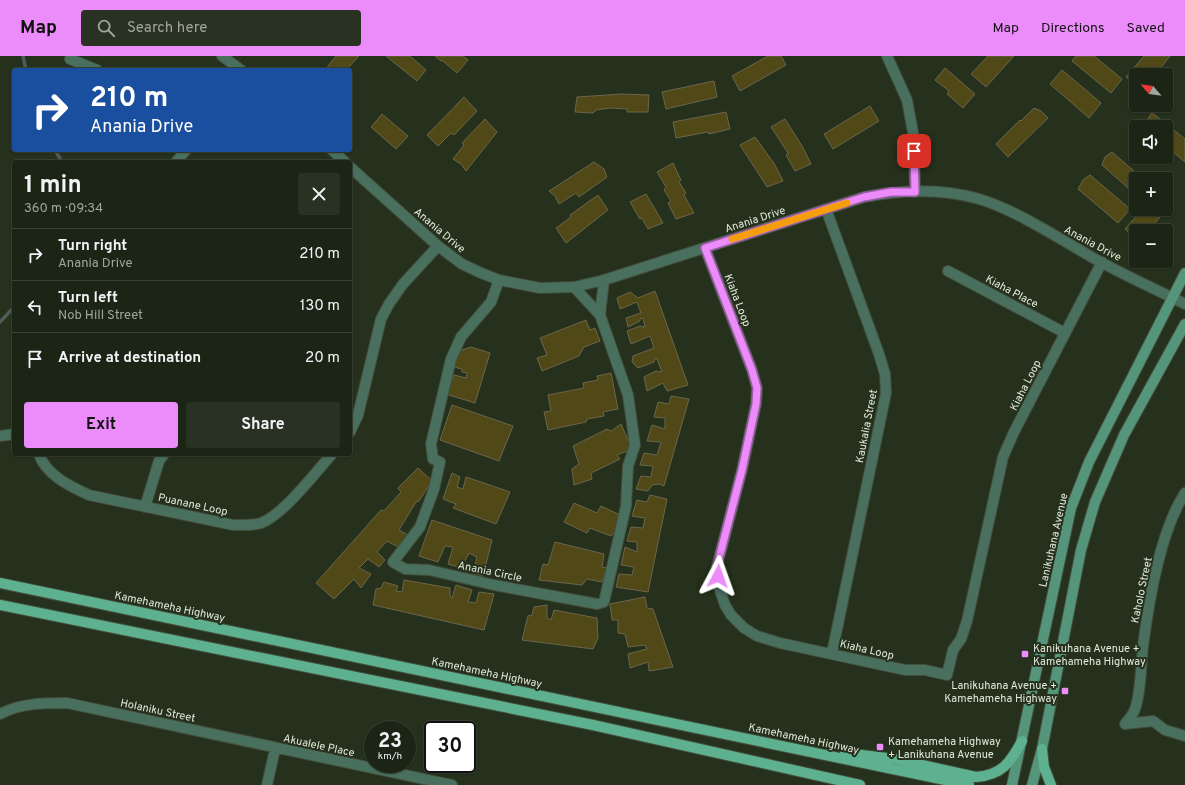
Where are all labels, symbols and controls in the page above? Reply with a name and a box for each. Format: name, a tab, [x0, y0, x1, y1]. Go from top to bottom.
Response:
search box	[81, 10, 361, 46]
text: Map	[20, 16, 57, 40]
icon: search	[95, 17, 117, 39]
text: Search here	[127, 19, 207, 38]
text: Map	[993, 20, 1019, 37]
text: Directions	[1041, 20, 1105, 37]
text: Saved	[1127, 20, 1165, 37]
north arrow	[1129, 68, 1173, 112]
map controls	[1129, 68, 1173, 268]
text: 210 m	[90, 81, 168, 117]
icon: right	[24, 84, 76, 136]
text: Anania Drive	[90, 116, 193, 139]
button: sound	[1129, 120, 1173, 164]
pin	[897, 134, 931, 168]
icon: arrive	[903, 140, 925, 162]
text: 1 min	[24, 171, 82, 201]
button: +	[1129, 172, 1173, 216]
button: close	[298, 173, 340, 215]
text: 360 m · 09:34	[24, 201, 103, 217]
street label: Anania Drive	[723, 204, 788, 236]
street label: Anania Drive	[411, 205, 468, 256]
street label: Anania Drive	[1061, 223, 1124, 265]
button: −	[1129, 224, 1173, 268]
text: Turn right	[58, 237, 127, 256]
icon: right	[24, 244, 46, 266]
text: 210 m	[299, 245, 340, 264]
text: Anania Drive	[58, 256, 133, 272]
street label: Kiaha Loop	[721, 272, 753, 329]
street label: Kiaha Place	[983, 272, 1040, 312]
text: Turn left	[58, 289, 118, 308]
icon: left	[24, 296, 46, 318]
text: 130 m	[300, 297, 340, 316]
text: Nob Hill Street	[58, 308, 143, 324]
icon: arrive	[24, 348, 46, 370]
text: Arrive at destination	[58, 349, 201, 368]
text: 20 m	[305, 349, 340, 368]
street label: Kiaha Loop	[1007, 358, 1045, 413]
street label: Kaukalia Street	[853, 388, 881, 464]
button: Exit	[24, 402, 178, 448]
button: Share	[186, 402, 340, 448]
street label: Puanane Loop	[157, 491, 229, 519]
street label: Lanikuhana Avenue	[1036, 492, 1072, 589]
position arrow	[697, 555, 739, 597]
street label: Kaholo Street	[1128, 556, 1156, 625]
street label: Anania Circle	[456, 558, 523, 586]
street label: Kamehameha Highway	[113, 588, 227, 626]
street label: Kiaha Loop	[838, 637, 895, 663]
place label: Kanikuhana Avenue + Kamehameha Highway	[1033, 642, 1146, 669]
marker: Kanikuhana Avenue + Kamehameha Highway	[1020, 649, 1030, 659]
street label: Kamehameha Highway	[430, 654, 544, 692]
place label: Lanikuhana Avenue + Kamehameha Highway	[944, 679, 1057, 706]
marker: Lanikuhana Avenue + Kamehameha Highway	[1060, 686, 1070, 696]
street label: Holaniku Street	[119, 696, 197, 726]
street label: Kamehameha Highway	[747, 720, 861, 758]
speed limit sign: 30	[424, 721, 476, 773]
text: 23	[378, 729, 402, 755]
street label: Akualele Place	[282, 732, 356, 760]
place label: Kamehameha Highway + Lanikuhana Avenue	[888, 735, 1001, 762]
marker: Kamehameha Highway + Lanikuhana Avenue	[875, 742, 885, 752]
text: km/h	[378, 750, 402, 763]

